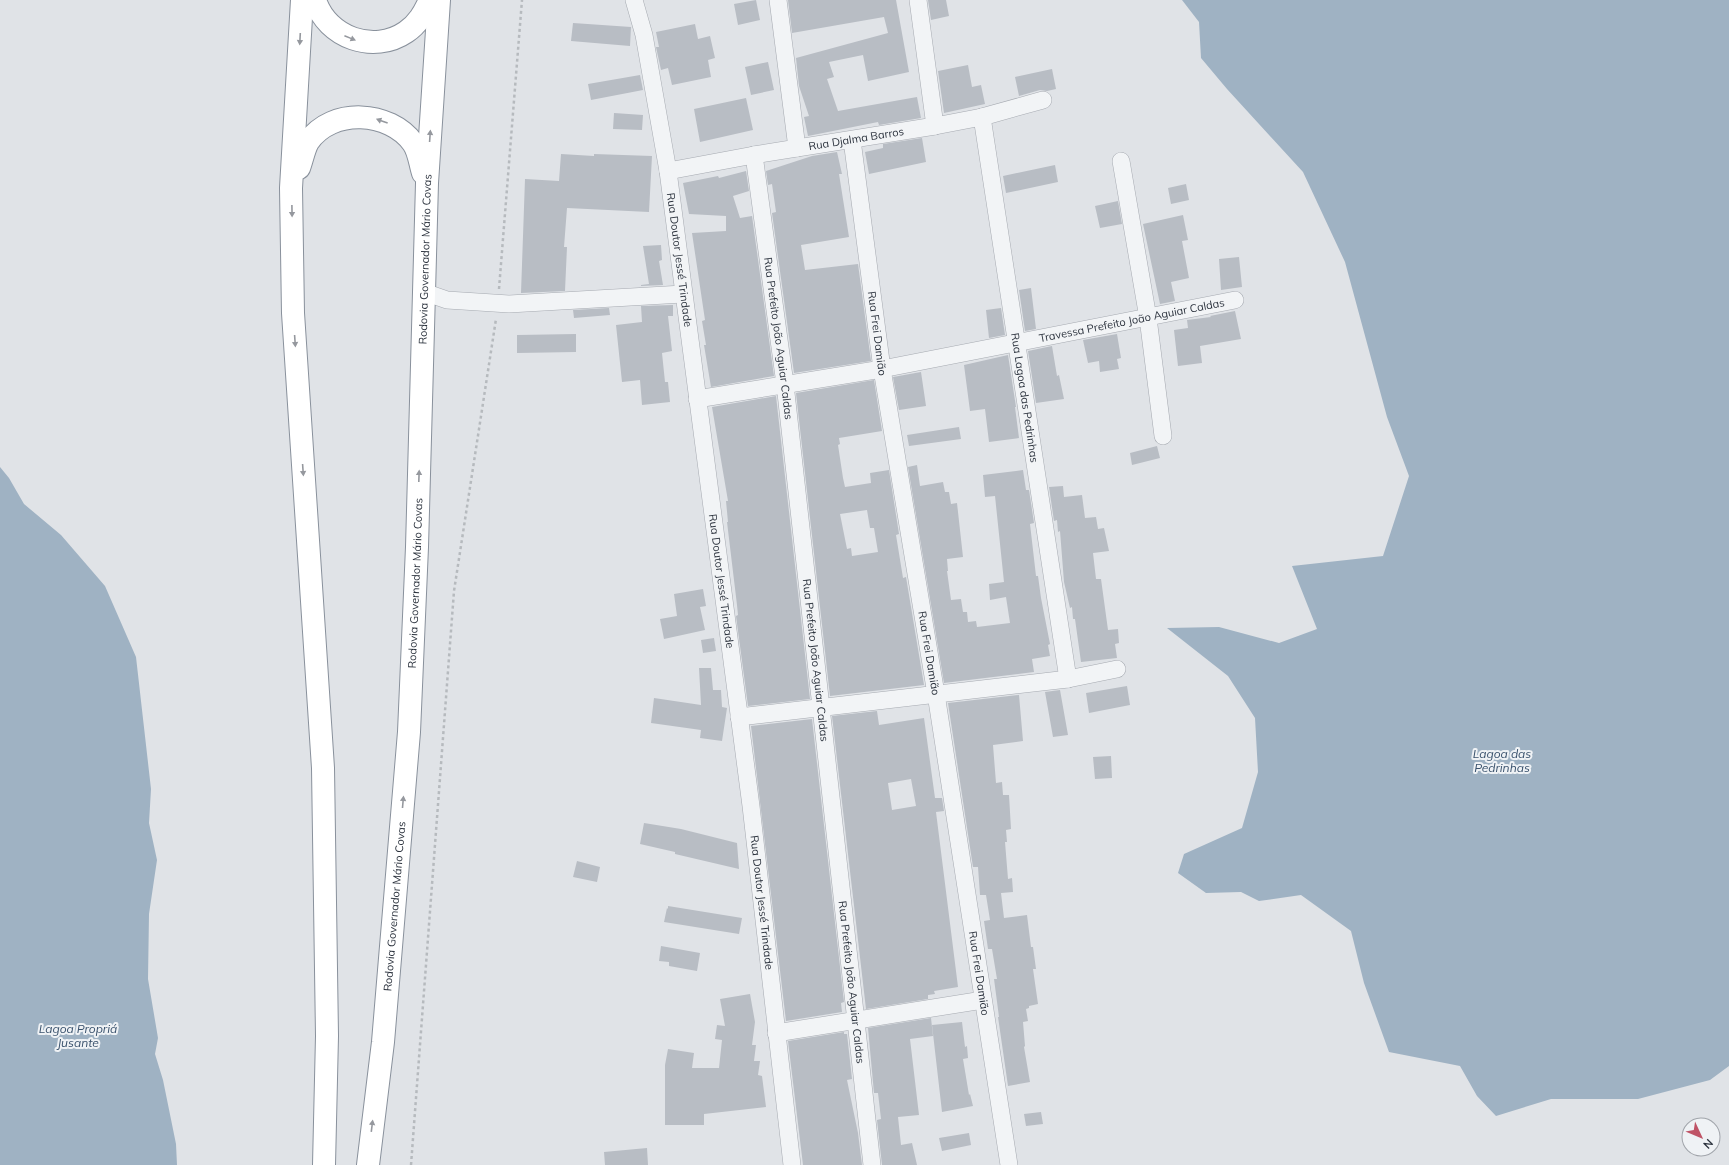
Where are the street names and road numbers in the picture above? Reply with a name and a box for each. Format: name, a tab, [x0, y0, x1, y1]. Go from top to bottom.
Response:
street label: Rua Djalma Barros	[807, 124, 905, 153]
street label: Rodovia Governador Mário Covas	[416, 174, 435, 345]
street label: Rua Doutor Jessé Trindade	[664, 192, 695, 328]
street label: Rua Prefeito João Aguiar Caldas	[761, 256, 796, 420]
street label: Rua Frei Damião	[865, 290, 890, 377]
street label: Travessa Prefeito João Aguiar Caldas	[1038, 295, 1226, 345]
street label: Rua Lagoa das Pedrinhas	[1008, 332, 1042, 464]
street label: Rodovia Governador Mário Covas	[405, 498, 425, 669]
street label: Rua Doutor Jessé Trindade	[706, 513, 737, 649]
street label: Rua Prefeito João Aguiar Caldas	[800, 578, 832, 742]
street label: Rua Frei Damião	[915, 610, 943, 696]
street label: Rodovia Governador Mário Covas	[380, 821, 408, 992]
street label: Rua Doutor Jessé Trindade	[747, 834, 777, 971]
street label: Rua Prefeito João Aguiar Caldas	[836, 900, 868, 1064]
street label: Rua Frei Damião	[966, 930, 993, 1016]

